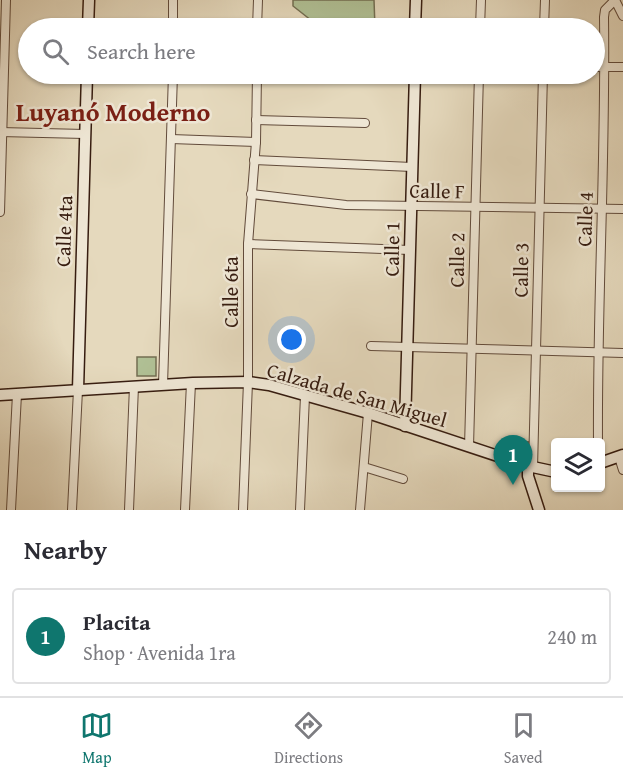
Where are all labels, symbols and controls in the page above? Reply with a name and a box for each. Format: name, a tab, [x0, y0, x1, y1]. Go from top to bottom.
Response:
search box	[18, 18, 605, 84]
icon: search	[39, 35, 72, 68]
text: Search here	[87, 35, 196, 67]
district label: Luyanó Moderno	[16, 92, 210, 131]
street label: Calle F	[409, 176, 465, 205]
street label: Calle 4	[569, 191, 600, 247]
street label: Calle 4ta	[48, 194, 79, 267]
street label: Calle 1	[377, 221, 406, 277]
street label: Calle 2	[442, 232, 471, 288]
street label: Calle 3	[506, 242, 535, 298]
street label: Calle 6ta	[216, 256, 245, 328]
your location	[277, 325, 306, 354]
street label: Calzada de San Miguel	[264, 355, 451, 434]
pin: 1	[494, 436, 532, 485]
map controls	[551, 438, 605, 492]
button: layers	[551, 438, 605, 492]
text: Nearby	[24, 530, 107, 569]
text: Placita	[83, 606, 150, 638]
text: 1	[40, 622, 51, 651]
text: 240 m	[547, 622, 597, 651]
text: Shop · Avenida 1ra	[83, 638, 236, 667]
tab: Map	[80, 709, 113, 769]
tab: Directions	[274, 709, 343, 769]
tab: Saved	[504, 709, 543, 769]

